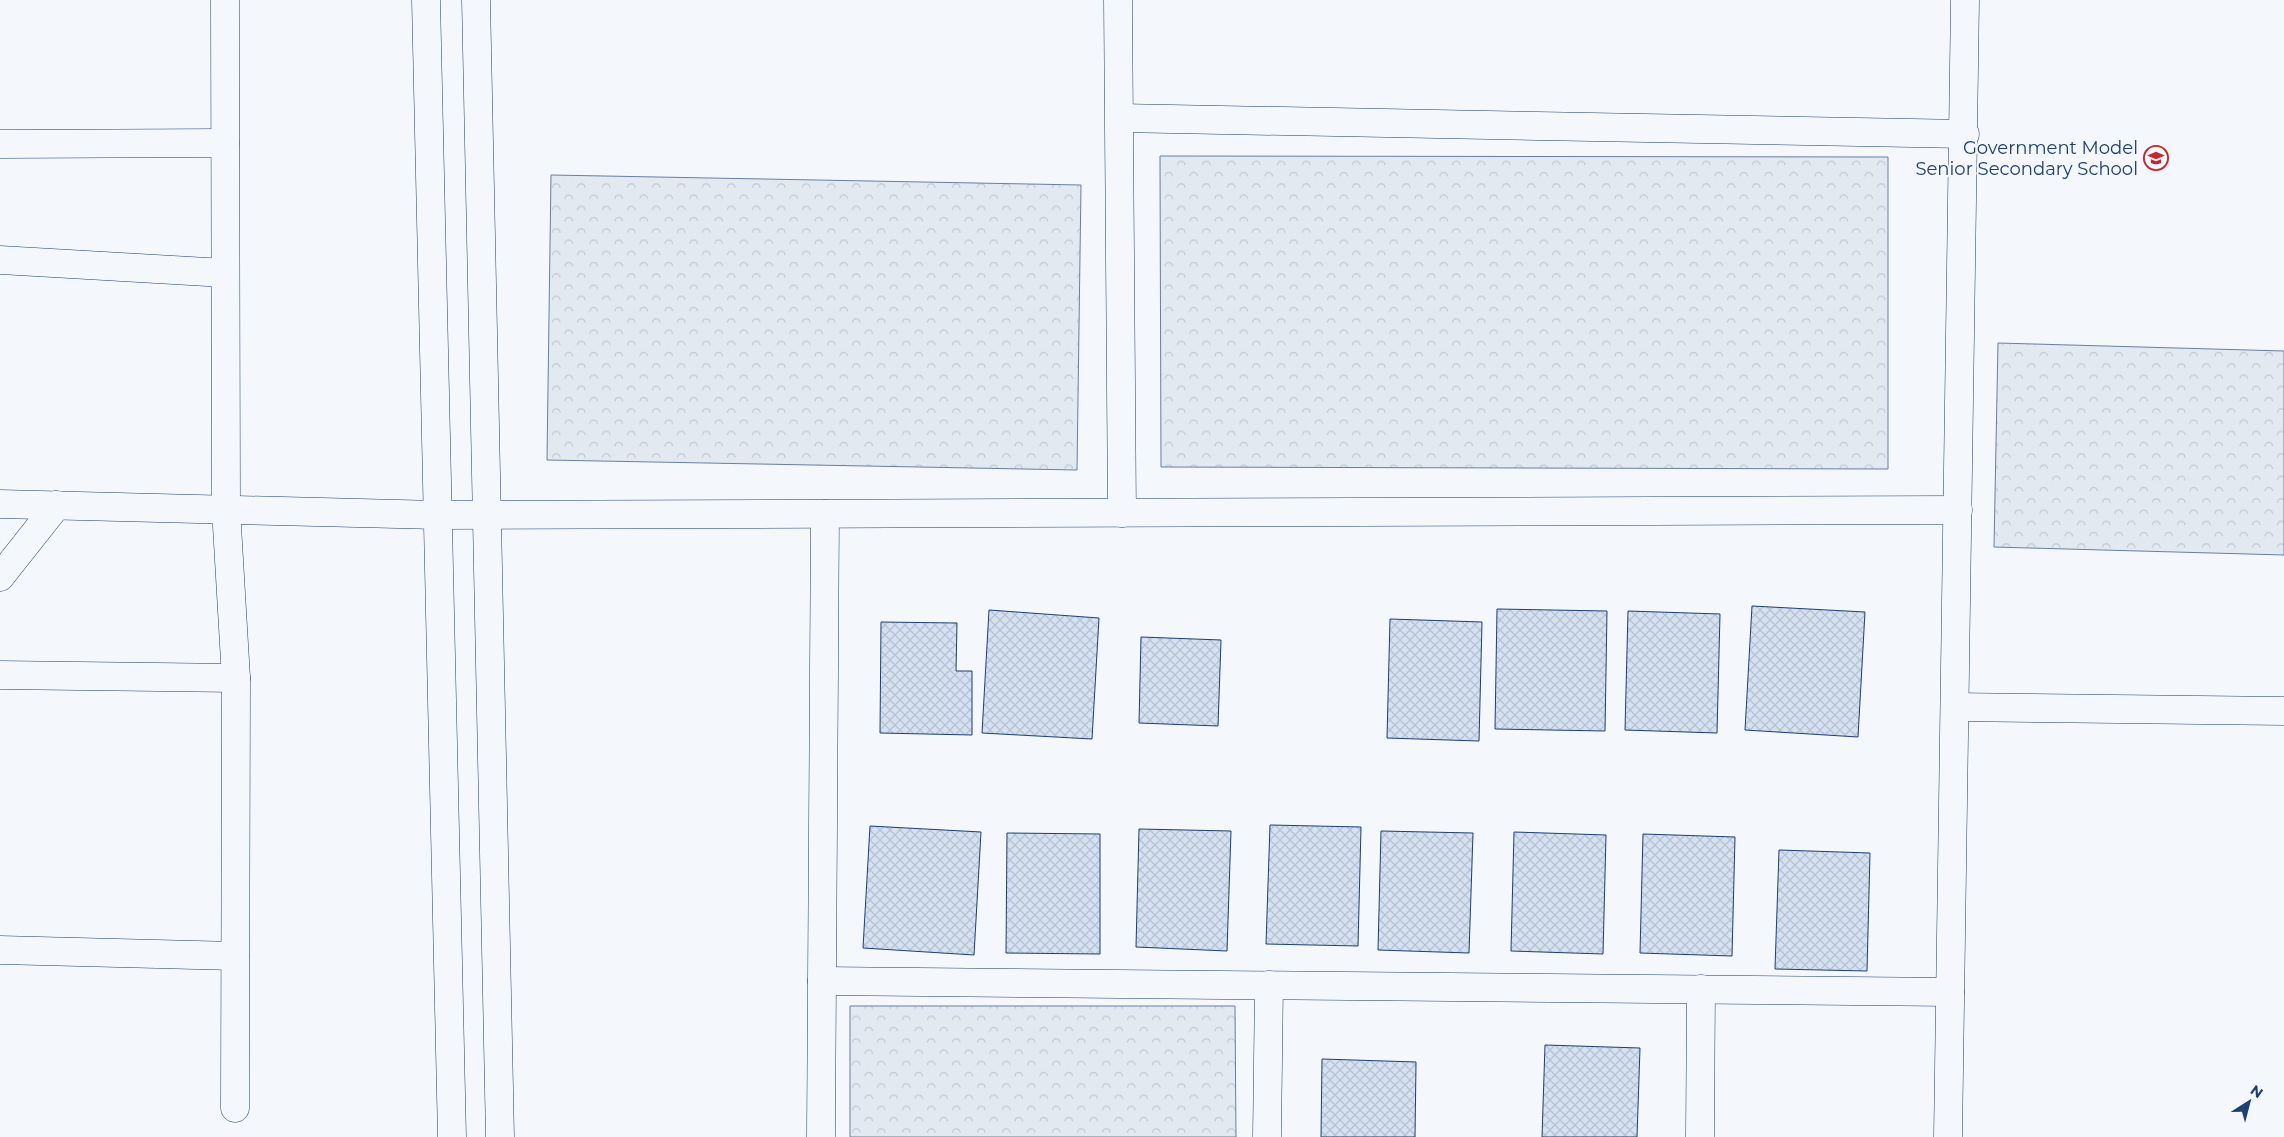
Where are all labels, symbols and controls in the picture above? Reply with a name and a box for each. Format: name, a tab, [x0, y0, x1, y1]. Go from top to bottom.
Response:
place label: Government Model Senior Secondary School	[1915, 137, 2138, 180]
school or university icon: Government Model Senior Secondary School	[2143, 145, 2169, 171]
north arrow	[2224, 1077, 2274, 1127]
text: N	[2247, 1081, 2267, 1102]

